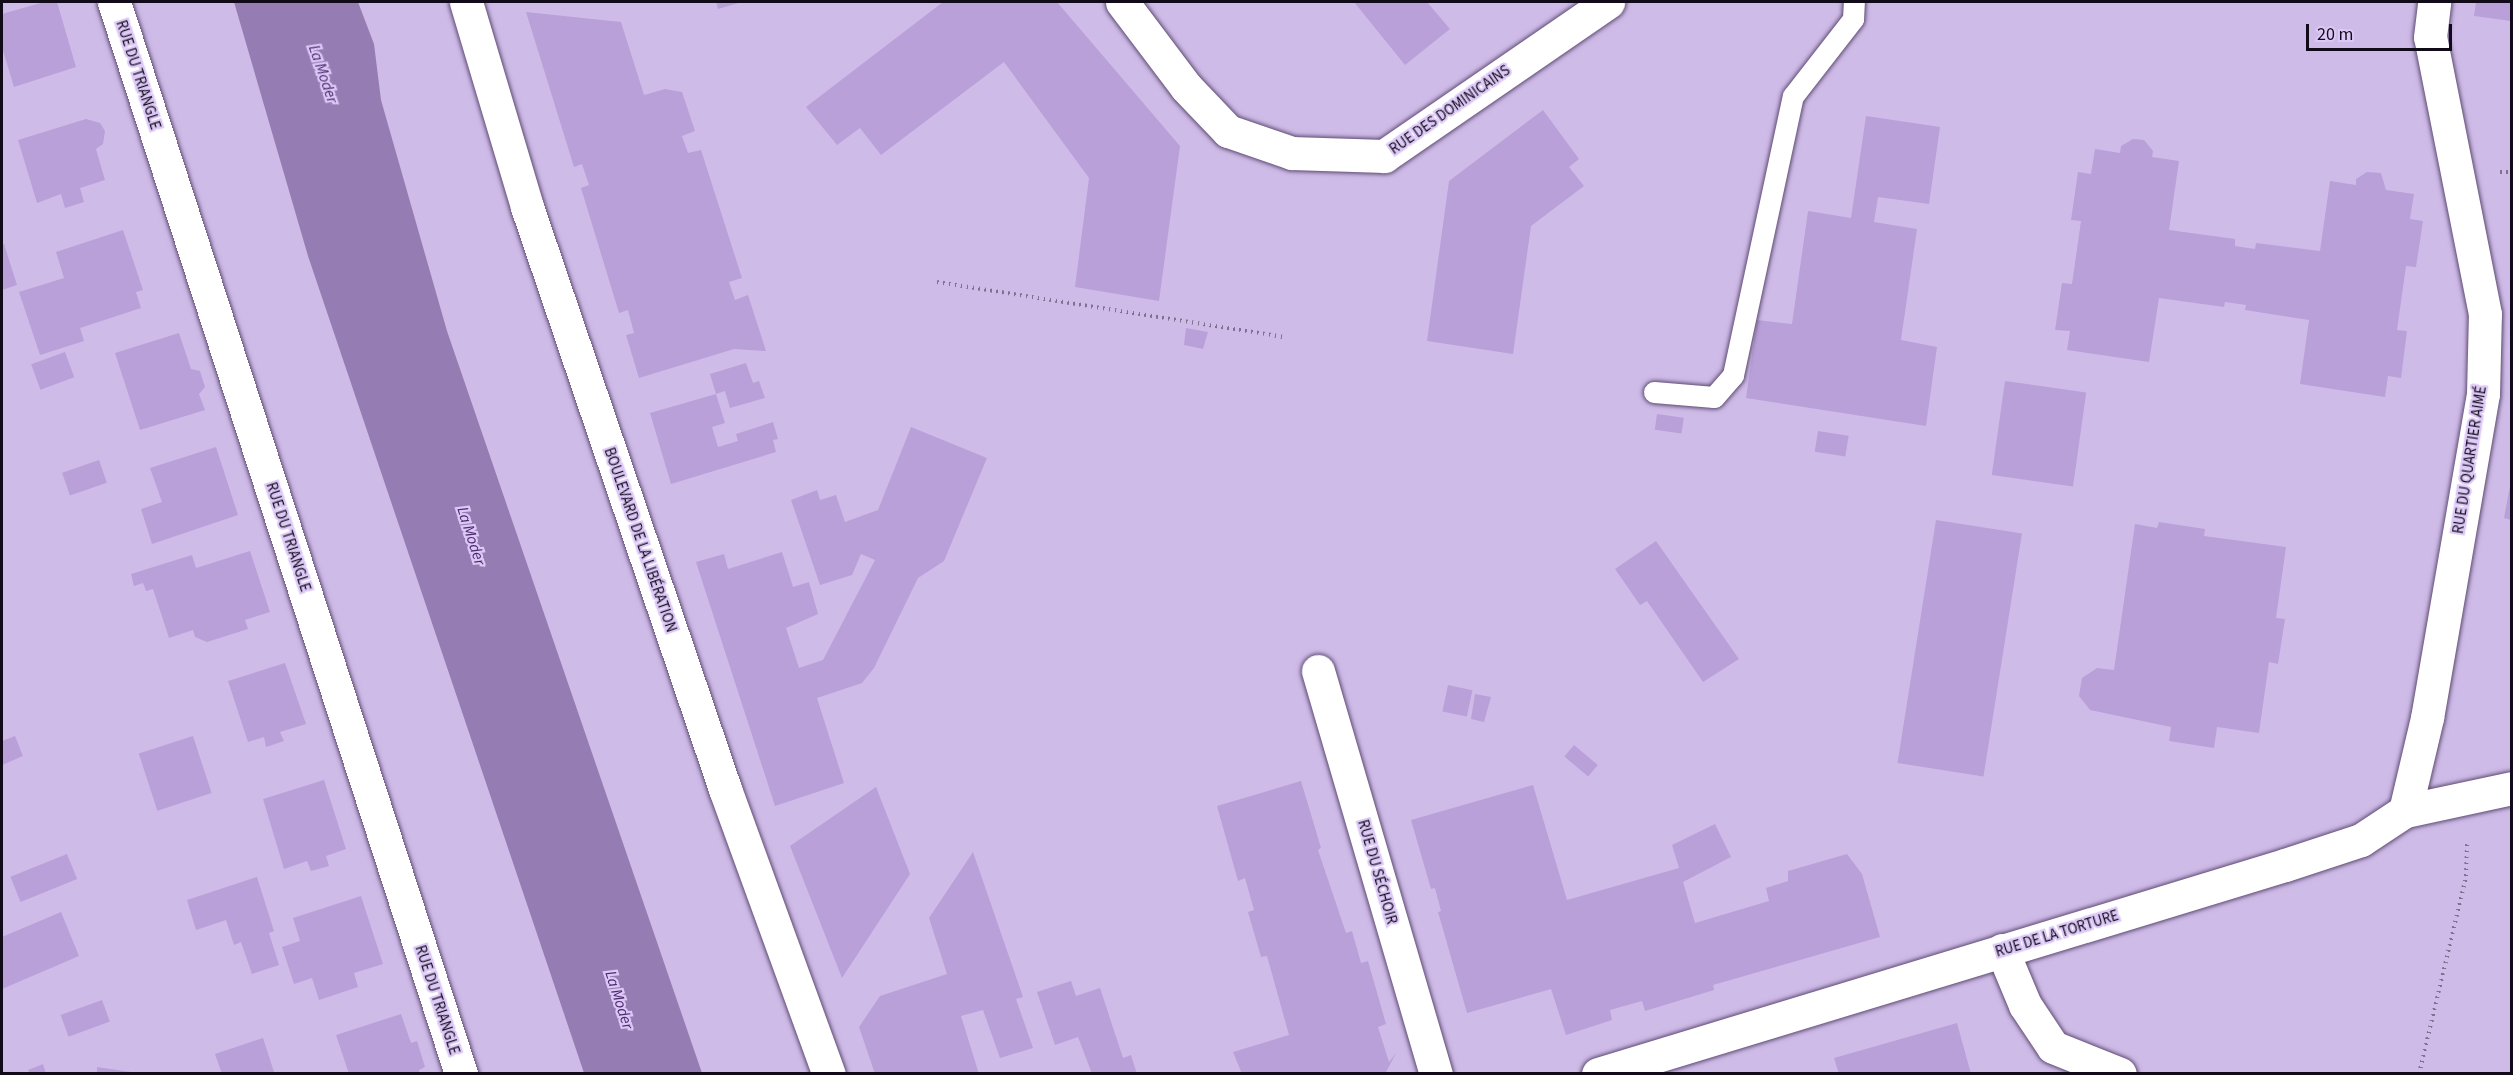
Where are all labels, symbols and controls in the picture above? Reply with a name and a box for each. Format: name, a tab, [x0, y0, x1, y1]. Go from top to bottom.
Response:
scale bar	[2309, 12, 2454, 50]
street label: RUE DU TRIANGLE	[112, 18, 164, 132]
text: 20 m	[2317, 22, 2353, 47]
water label: La Moder	[304, 42, 342, 106]
street label: RUE DES DOMINICAINS	[1386, 62, 1514, 158]
street label: RUE DU QUARTIER AIMÉ	[2449, 385, 2491, 535]
street label: BOULEVARD DE LA LIBÉRATION	[600, 445, 680, 635]
street label: RUE DU TRIANGLE	[262, 480, 314, 594]
water label: La Moder	[453, 504, 489, 568]
street label: RUE DU SÉCHOIR	[1354, 818, 1400, 926]
street label: RUE DE LA TORTURE	[1993, 907, 2121, 961]
street label: RUE DU TRIANGLE	[411, 943, 463, 1057]
water label: La Moder	[601, 968, 637, 1032]

